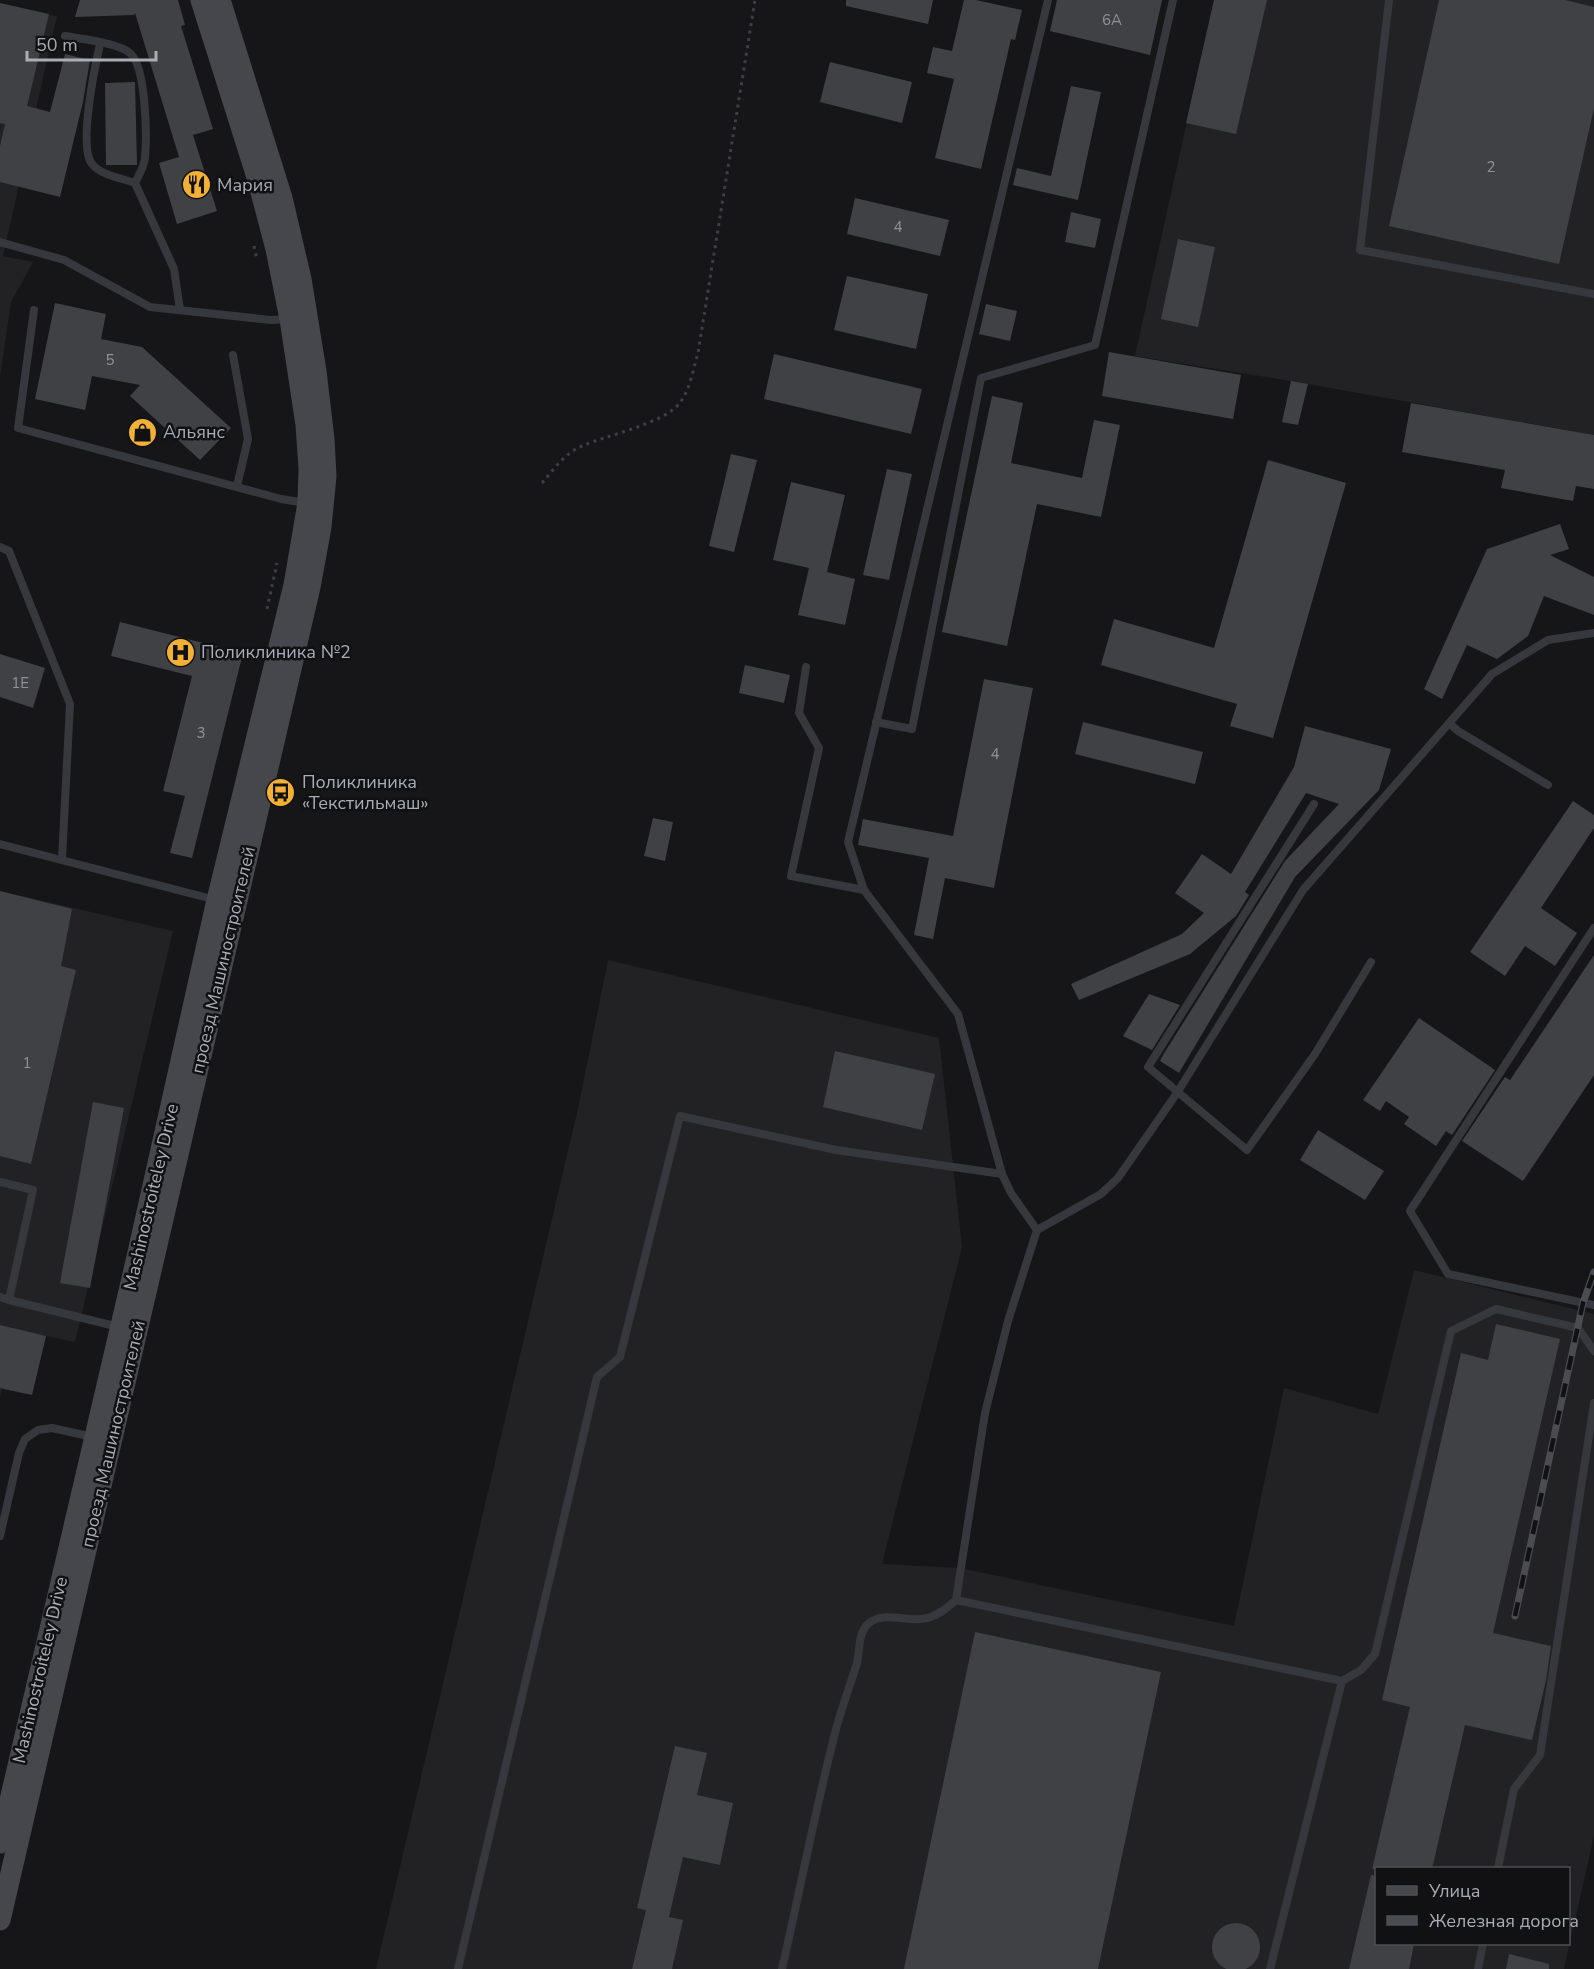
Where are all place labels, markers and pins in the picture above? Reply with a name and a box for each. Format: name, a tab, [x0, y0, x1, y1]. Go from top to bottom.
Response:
restaurant icon: Мария	[180, 169, 212, 201]
place label: Мария	[217, 173, 273, 197]
shop icon: Альянс	[126, 416, 158, 448]
place label: Альянс	[163, 420, 226, 444]
hospital icon: Поликлиника №2	[164, 636, 196, 668]
place label: Поликлиника №2	[201, 640, 351, 664]
place label: Поликлиника «Текстильмаш»	[302, 770, 428, 815]
bus stop icon: Поликлиника «Текстильмаш»	[265, 776, 297, 808]

